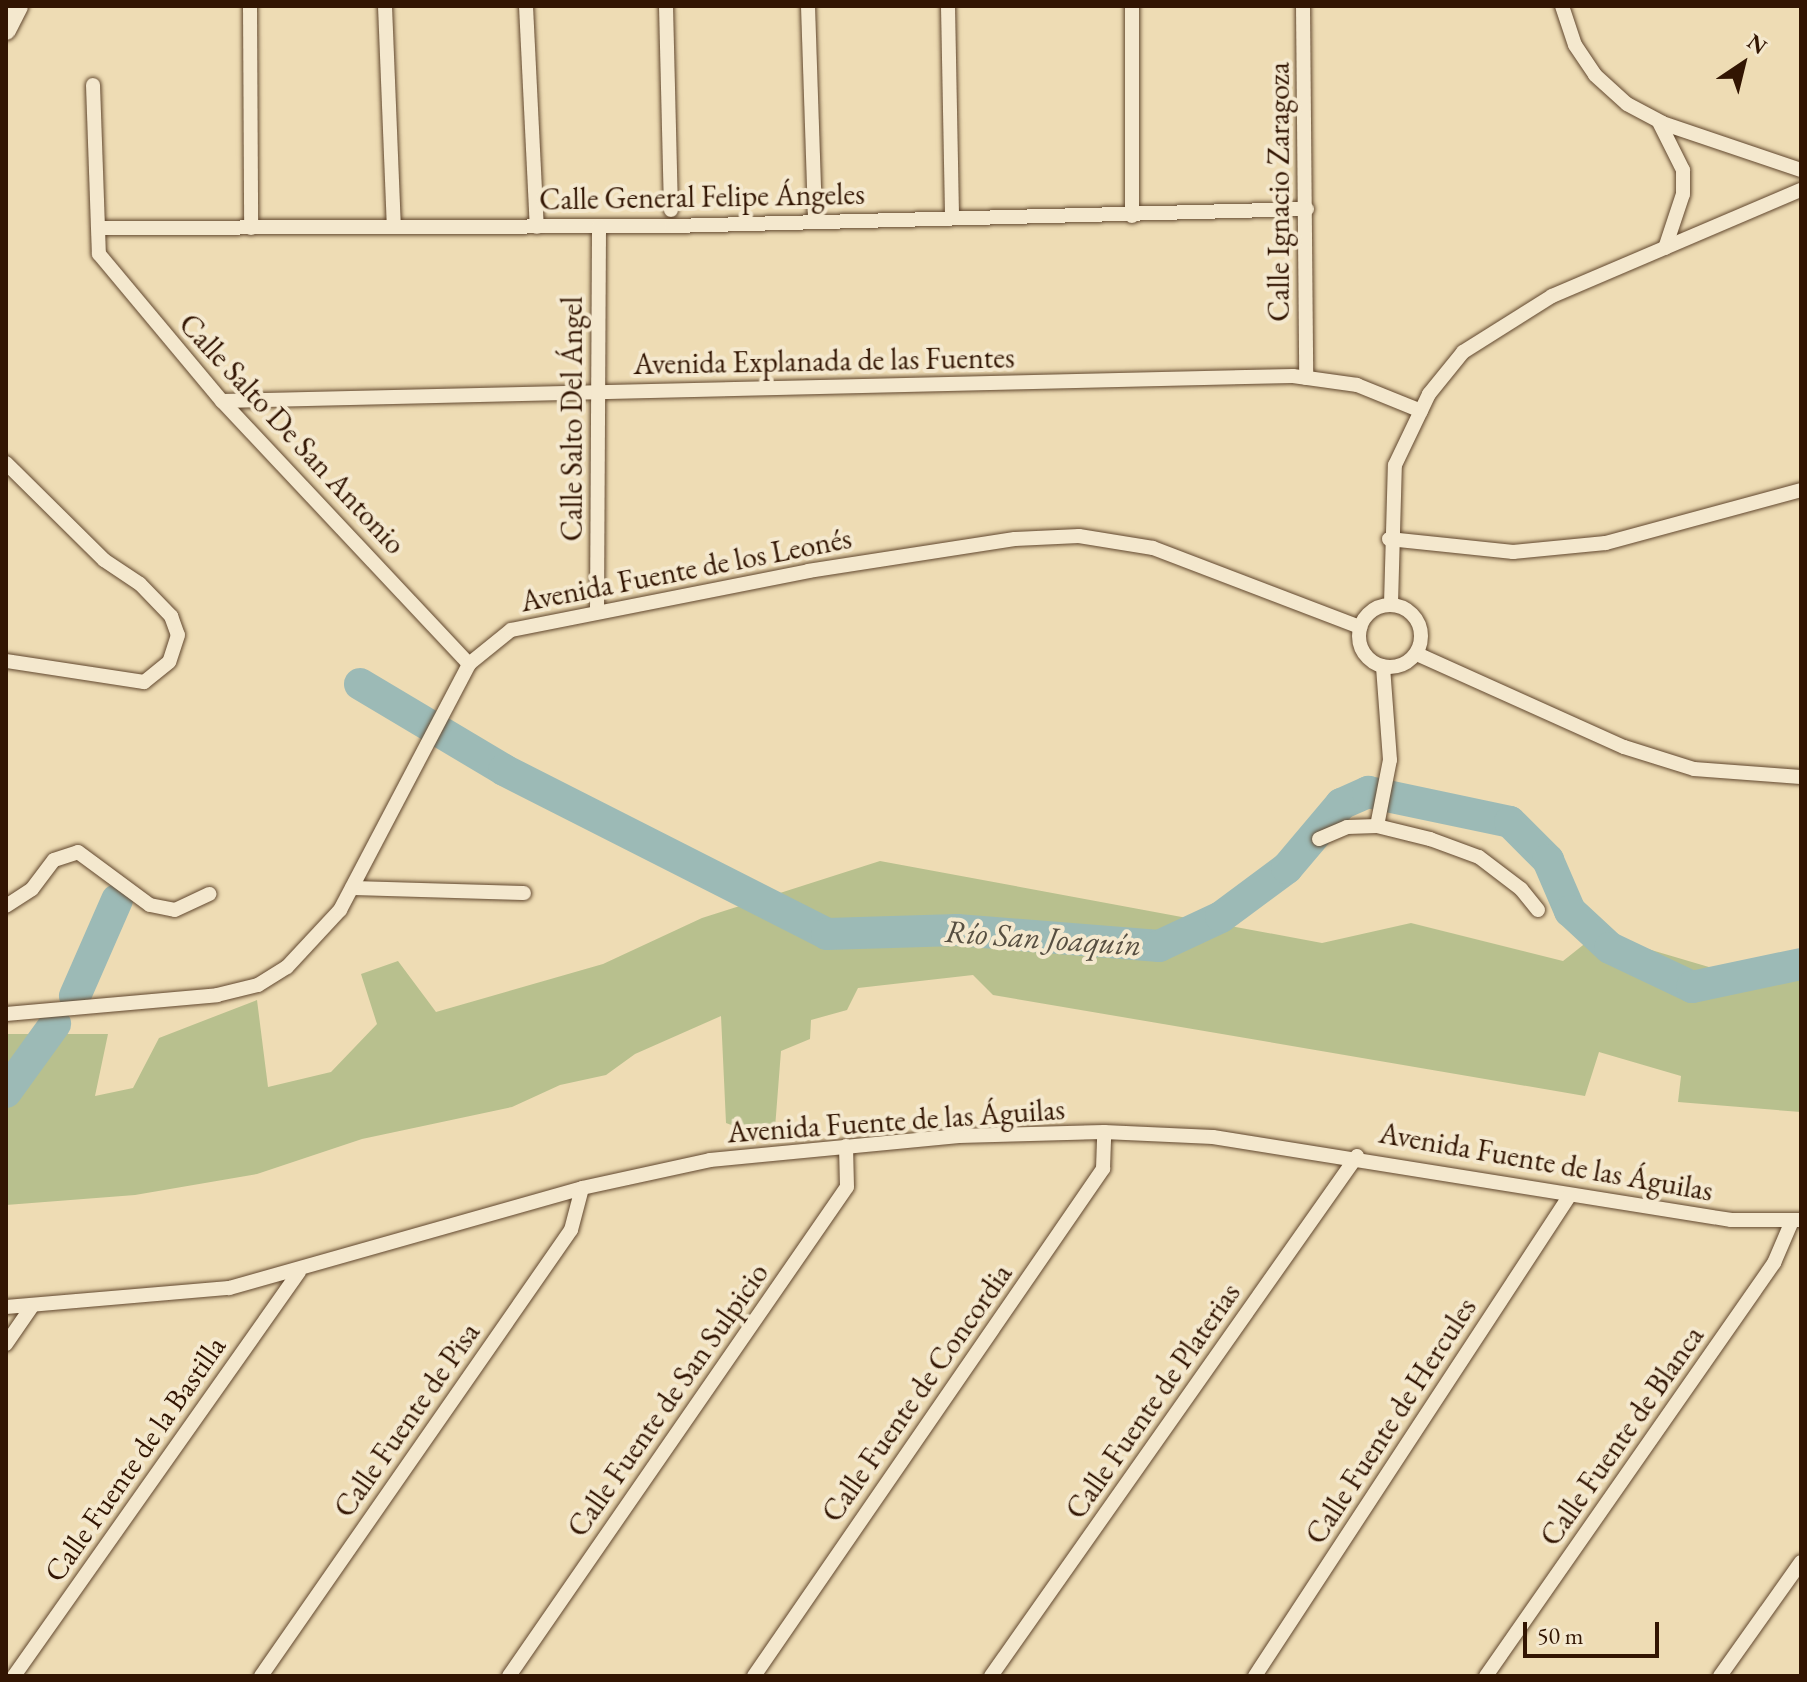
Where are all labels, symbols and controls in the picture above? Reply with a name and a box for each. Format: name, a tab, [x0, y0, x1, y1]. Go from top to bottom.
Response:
north arrow	[1703, 24, 1783, 104]
text: N	[1741, 27, 1773, 61]
street label: Calle Ignacio Zaragoza	[1261, 62, 1297, 322]
street label: Calle General Felipe Ángeles	[539, 176, 865, 218]
street label: Calle Salto Del Ángel	[554, 297, 590, 541]
street label: Calle Salto De San Antonio	[171, 306, 413, 562]
street label: Avenida Explanada de las Fuentes	[633, 340, 1015, 382]
street label: Avenida Fuente de los Leonés	[517, 520, 855, 620]
water label: Río San Joaquín	[943, 912, 1143, 964]
street label: Avenida Fuente de las Águilas	[726, 1091, 1066, 1151]
street label: Avenida Fuente de las Águilas	[1376, 1115, 1716, 1209]
street label: Calle Fuente de San Sulpicio	[560, 1256, 776, 1544]
street label: Calle Fuente de Concordia	[814, 1257, 1020, 1529]
street label: Calle Fuente de Platerias	[1058, 1276, 1248, 1526]
street label: Calle Fuente de Hercules	[1298, 1291, 1484, 1551]
street label: Calle Fuente de Pisa	[326, 1316, 488, 1524]
street label: Calle Fuente de Blanca	[1533, 1319, 1711, 1553]
street label: Calle Fuente de la Bastilla	[37, 1329, 233, 1589]
scale bar	[1527, 1606, 1663, 1656]
text: 50 m	[1537, 1620, 1584, 1651]

